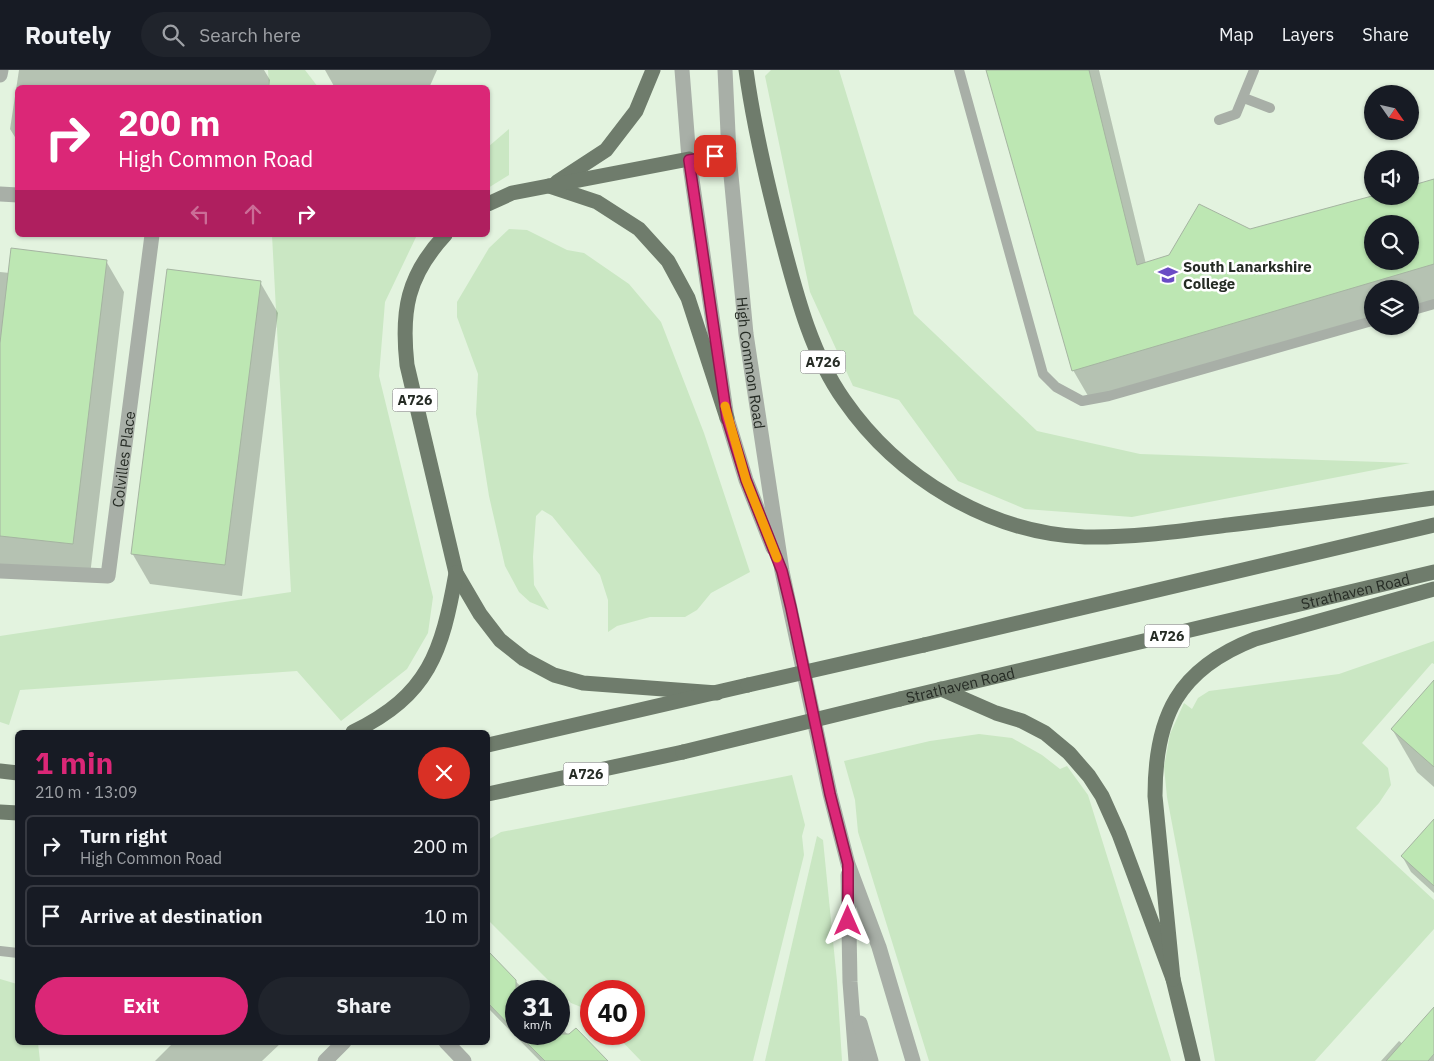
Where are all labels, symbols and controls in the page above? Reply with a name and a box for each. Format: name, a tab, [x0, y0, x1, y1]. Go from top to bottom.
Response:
search box	[141, 12, 491, 57]
text: Routely	[25, 19, 111, 51]
icon: search	[159, 21, 187, 49]
text: Search here	[199, 23, 301, 47]
text: Map	[1219, 23, 1254, 46]
text: Layers	[1282, 23, 1334, 46]
text: Share	[1362, 23, 1409, 46]
north arrow	[1364, 85, 1419, 140]
map controls	[1364, 85, 1419, 335]
text: 200 m	[118, 100, 221, 146]
icon: right	[35, 105, 100, 170]
pin	[694, 135, 736, 177]
icon: arrive	[701, 142, 729, 170]
text: High Common Road	[118, 144, 313, 173]
button: sound	[1364, 150, 1419, 205]
icon: left	[186, 200, 214, 228]
icon: ahead	[239, 200, 267, 228]
icon: right	[292, 200, 320, 228]
button: search	[1364, 215, 1419, 270]
place label: South Lanarkshire College	[1183, 257, 1312, 293]
school or university icon: South Lanarkshire College	[1157, 264, 1179, 286]
button: layers	[1364, 280, 1419, 335]
street label: High Common Road	[733, 296, 770, 430]
road number: A726	[800, 350, 846, 374]
road number: A726	[392, 388, 438, 412]
street label: Colvilles Place	[107, 410, 139, 508]
street label: Strathaven Road	[1299, 569, 1412, 613]
road number: A726	[1144, 624, 1190, 648]
street label: Strathaven Road	[904, 663, 1017, 707]
text: 1 min	[35, 743, 113, 782]
button: close	[418, 747, 470, 799]
road number: A726	[564, 762, 608, 786]
text: 210 m · 13:09	[35, 782, 137, 802]
text: Turn right	[80, 824, 167, 848]
icon: right	[37, 832, 65, 860]
text: 200 m	[413, 834, 468, 858]
text: High Common Road	[80, 848, 222, 868]
position arrow	[821, 894, 873, 946]
icon: arrive	[37, 902, 65, 930]
text: Arrive at destination	[80, 904, 263, 928]
text: 10 m	[424, 904, 468, 928]
button: Exit	[35, 977, 248, 1035]
button: Share	[258, 977, 470, 1035]
speed limit sign: 40	[580, 980, 645, 1045]
text: 31	[522, 990, 553, 1023]
text: km/h	[523, 1017, 552, 1032]

